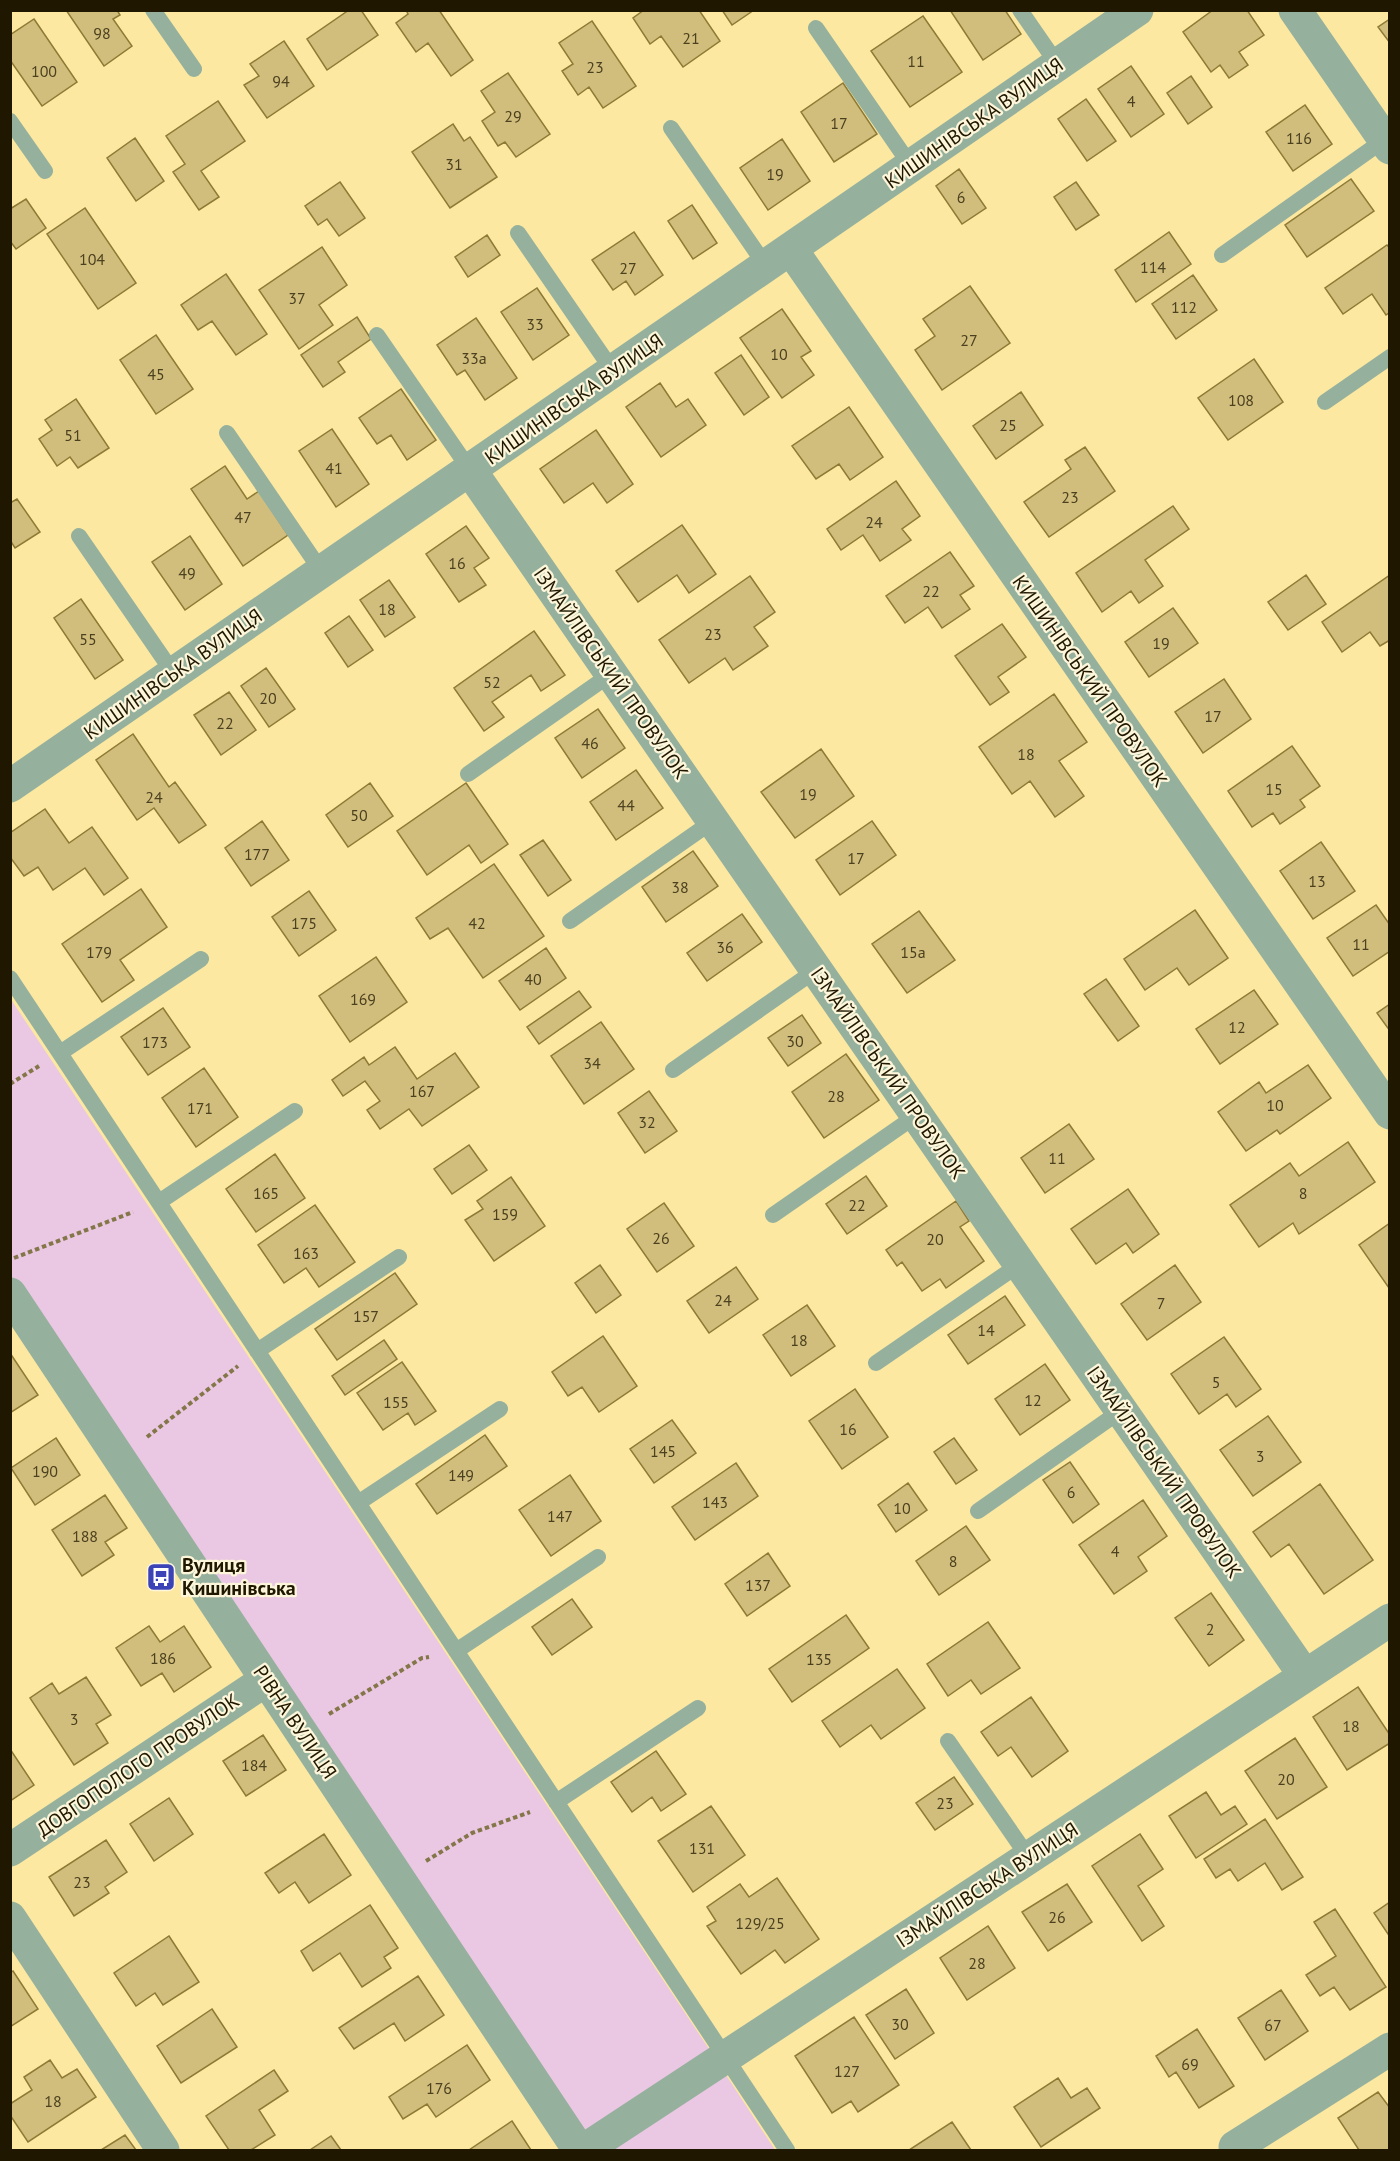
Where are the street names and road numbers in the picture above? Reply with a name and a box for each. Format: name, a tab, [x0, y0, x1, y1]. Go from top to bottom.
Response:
street label: КИШИНІВСЬКА ВУЛИЦЯ	[880, 51, 1068, 195]
street label: КИШИНІВСЬКА ВУЛИЦЯ	[480, 327, 668, 471]
street label: ІЗМАЙЛІВСЬКИЙ ПРОВУЛОК	[528, 562, 694, 784]
street label: КИШИНІВСЬКИЙ ПРОВУЛОК	[1007, 570, 1173, 792]
street label: КИШИНІВСЬКА ВУЛИЦЯ	[79, 602, 267, 746]
street label: ІЗМАЙЛІВСЬКИЙ ПРОВУЛОК	[805, 962, 971, 1184]
street label: ІЗМАЙЛІВСЬКИЙ ПРОВУЛОК	[1081, 1361, 1247, 1583]
street label: РІВНА ВУЛИЦЯ	[247, 1660, 343, 1784]
street label: ДОВГОПОЛОГО ПРОВУЛОК	[32, 1687, 244, 1843]
street label: ІЗМАЙЛІВСЬКА ВУЛИЦЯ	[891, 1816, 1083, 1954]

